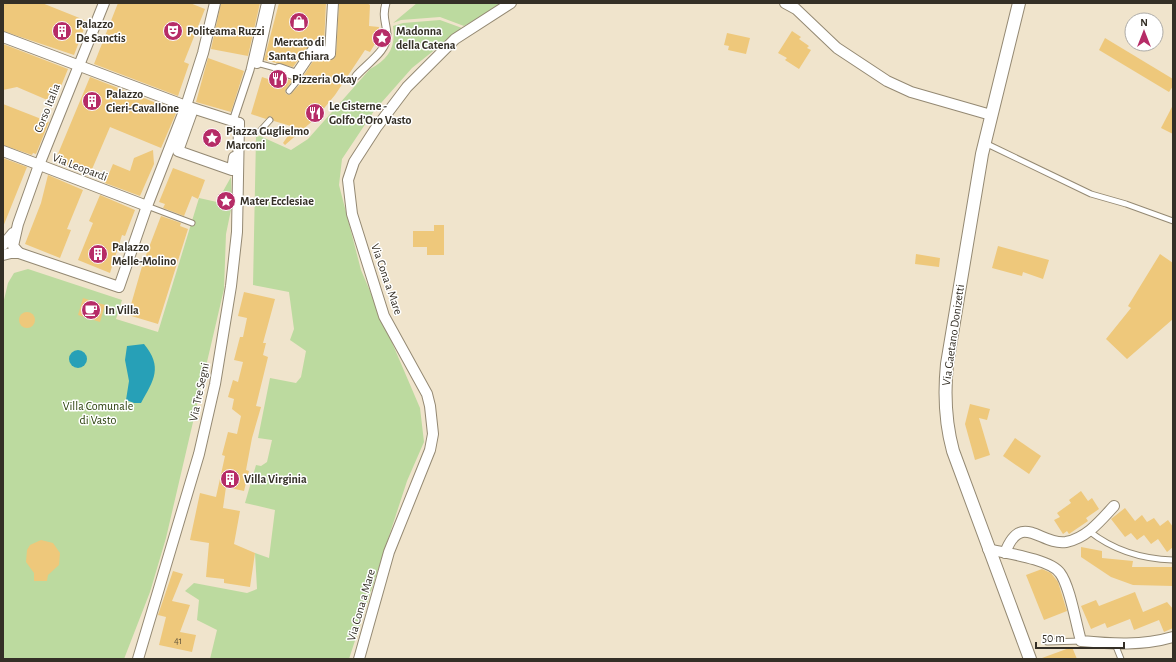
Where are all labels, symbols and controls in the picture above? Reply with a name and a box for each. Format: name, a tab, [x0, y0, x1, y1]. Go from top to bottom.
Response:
shop icon: Mercato di Santa Chiara	[288, 11, 310, 33]
north arrow	[1124, 12, 1164, 52]
text: N	[1140, 17, 1148, 28]
place label: Palazzo De Sanctis	[76, 18, 126, 44]
building icon: Palazzo De Sanctis	[51, 20, 73, 42]
theatre icon: Politeama Ruzzi	[162, 20, 184, 42]
place label: Politeama Ruzzi	[187, 25, 265, 37]
place label: Madonna della Catena	[396, 25, 456, 51]
place icon: Madonna della Catena	[371, 27, 393, 49]
place label: Mercato di Santa Chiara	[269, 36, 330, 62]
restaurant icon: Pizzeria Okay	[267, 68, 289, 90]
place label: Pizzeria Okay	[292, 73, 358, 86]
street label: Corso Italia	[32, 81, 62, 134]
place label: Palazzo Cieri-Cavallone	[106, 88, 179, 114]
building icon: Palazzo Cieri-Cavallone	[81, 90, 103, 112]
place label: Le Cisterne - Golfo d’Oro Vasto	[329, 100, 412, 126]
restaurant icon: Le Cisterne - Golfo d’Oro Vasto	[304, 102, 326, 124]
place label: Piazza Guglielmo Marconi	[226, 125, 309, 151]
place icon: Piazza Guglielmo Marconi	[201, 127, 223, 149]
street label: Via Leopardi	[51, 151, 109, 183]
place icon: Mater Ecclesiae	[215, 190, 237, 212]
place label: Mater Ecclesiae	[240, 195, 314, 207]
place label: Palazzo Melle-Molino	[112, 241, 176, 267]
street label: Via Cona a Mare	[369, 242, 405, 316]
building icon: Palazzo Melle-Molino	[87, 243, 109, 265]
street label: Via Gaetano Donizetti	[940, 284, 966, 386]
cafe icon: In Villa	[80, 299, 102, 321]
place label: In Villa	[105, 304, 139, 316]
street label: Via Tre Segni	[187, 362, 211, 422]
park label: Villa Comunale di Vasto	[63, 400, 133, 426]
building icon: Villa Virginia	[219, 468, 241, 490]
place label: Villa Virginia	[244, 473, 307, 485]
street label: Via Cona a Mare	[345, 568, 377, 642]
scale bar	[1036, 624, 1124, 650]
text: 50 m	[1042, 632, 1065, 644]
house number: 41	[174, 636, 182, 646]

